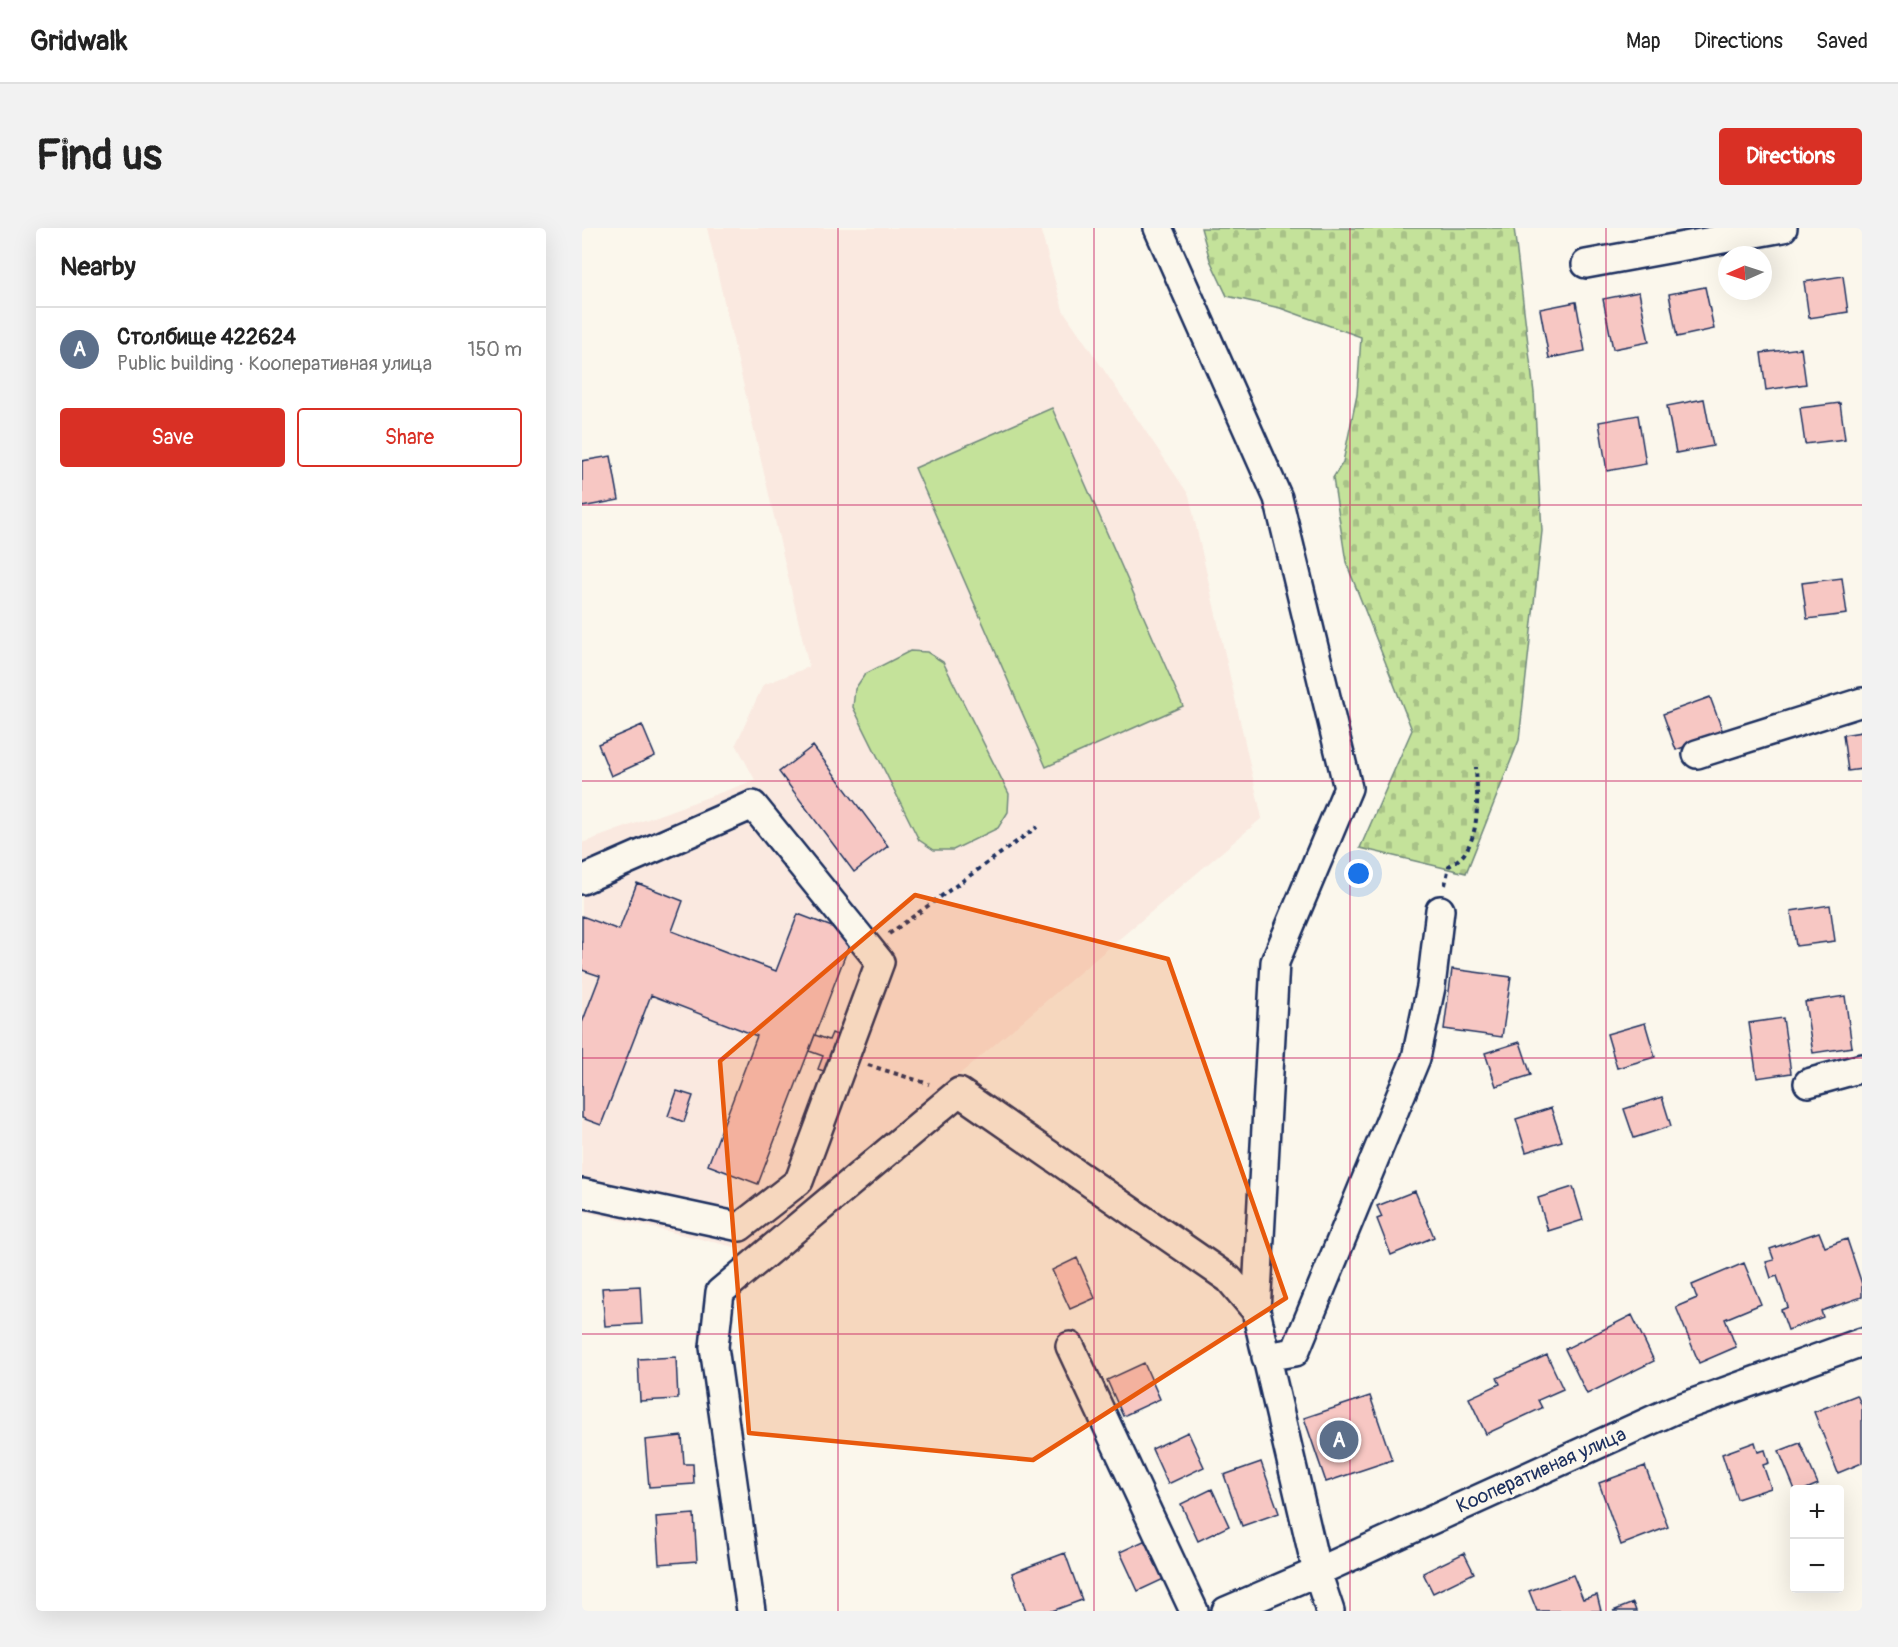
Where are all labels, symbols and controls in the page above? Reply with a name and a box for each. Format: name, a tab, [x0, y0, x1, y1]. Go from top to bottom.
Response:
text: Gridwalk	[30, 24, 128, 59]
text: Map	[1626, 28, 1661, 55]
text: Directions	[1694, 28, 1783, 55]
text: Saved	[1816, 28, 1868, 55]
button: Directions	[1719, 128, 1862, 185]
text: Find us	[36, 130, 162, 182]
north arrow	[1718, 246, 1772, 300]
text: Nearby	[60, 251, 136, 283]
text: Столбище 422624	[117, 323, 296, 351]
text: A	[73, 337, 86, 362]
text: 150 m	[468, 337, 522, 362]
text: Public building · Кооперативная улица	[117, 351, 432, 376]
button: Save	[60, 408, 285, 467]
button: Share	[297, 408, 522, 467]
your location	[1344, 859, 1373, 888]
pin: A	[1320, 1418, 1359, 1462]
street label: Кооперативная улица	[1452, 1421, 1630, 1519]
map controls	[1790, 1485, 1844, 1593]
button: +	[1790, 1485, 1844, 1539]
button: −	[1790, 1539, 1844, 1593]

